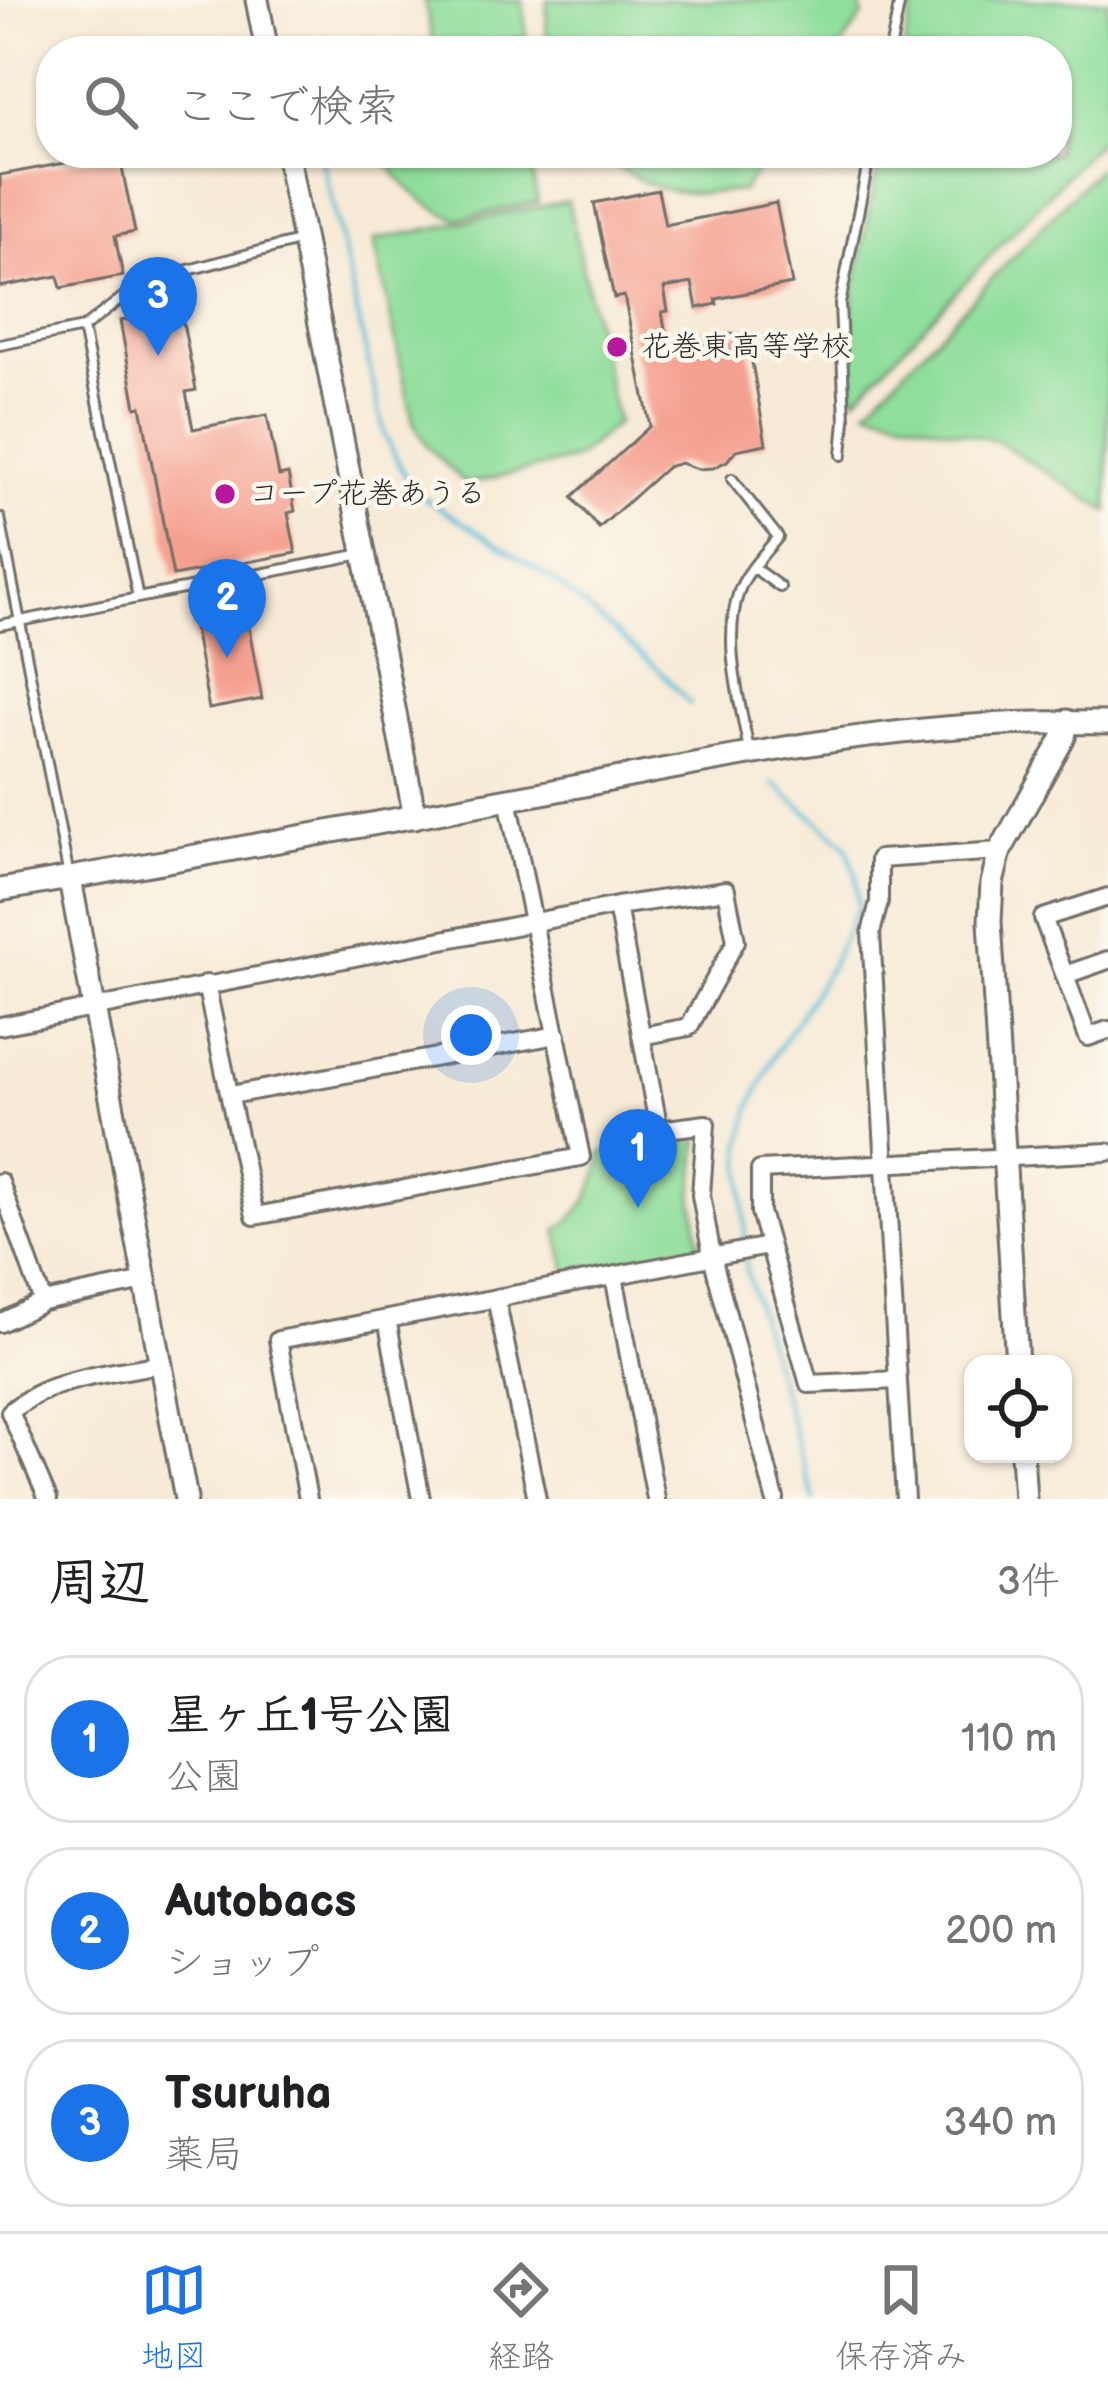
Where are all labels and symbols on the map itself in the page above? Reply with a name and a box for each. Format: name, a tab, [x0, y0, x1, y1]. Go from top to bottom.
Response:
pin: 3	[119, 257, 197, 356]
place label: 花巻東高等学校	[641, 329, 851, 365]
marker: 花巻東高等学校	[604, 334, 630, 360]
place label: コープ花巻あうる	[249, 476, 487, 512]
marker: コープ花巻あうる	[212, 481, 238, 507]
pin: 2	[188, 559, 266, 658]
your location	[441, 1005, 501, 1065]
pin: 1	[599, 1109, 677, 1208]

